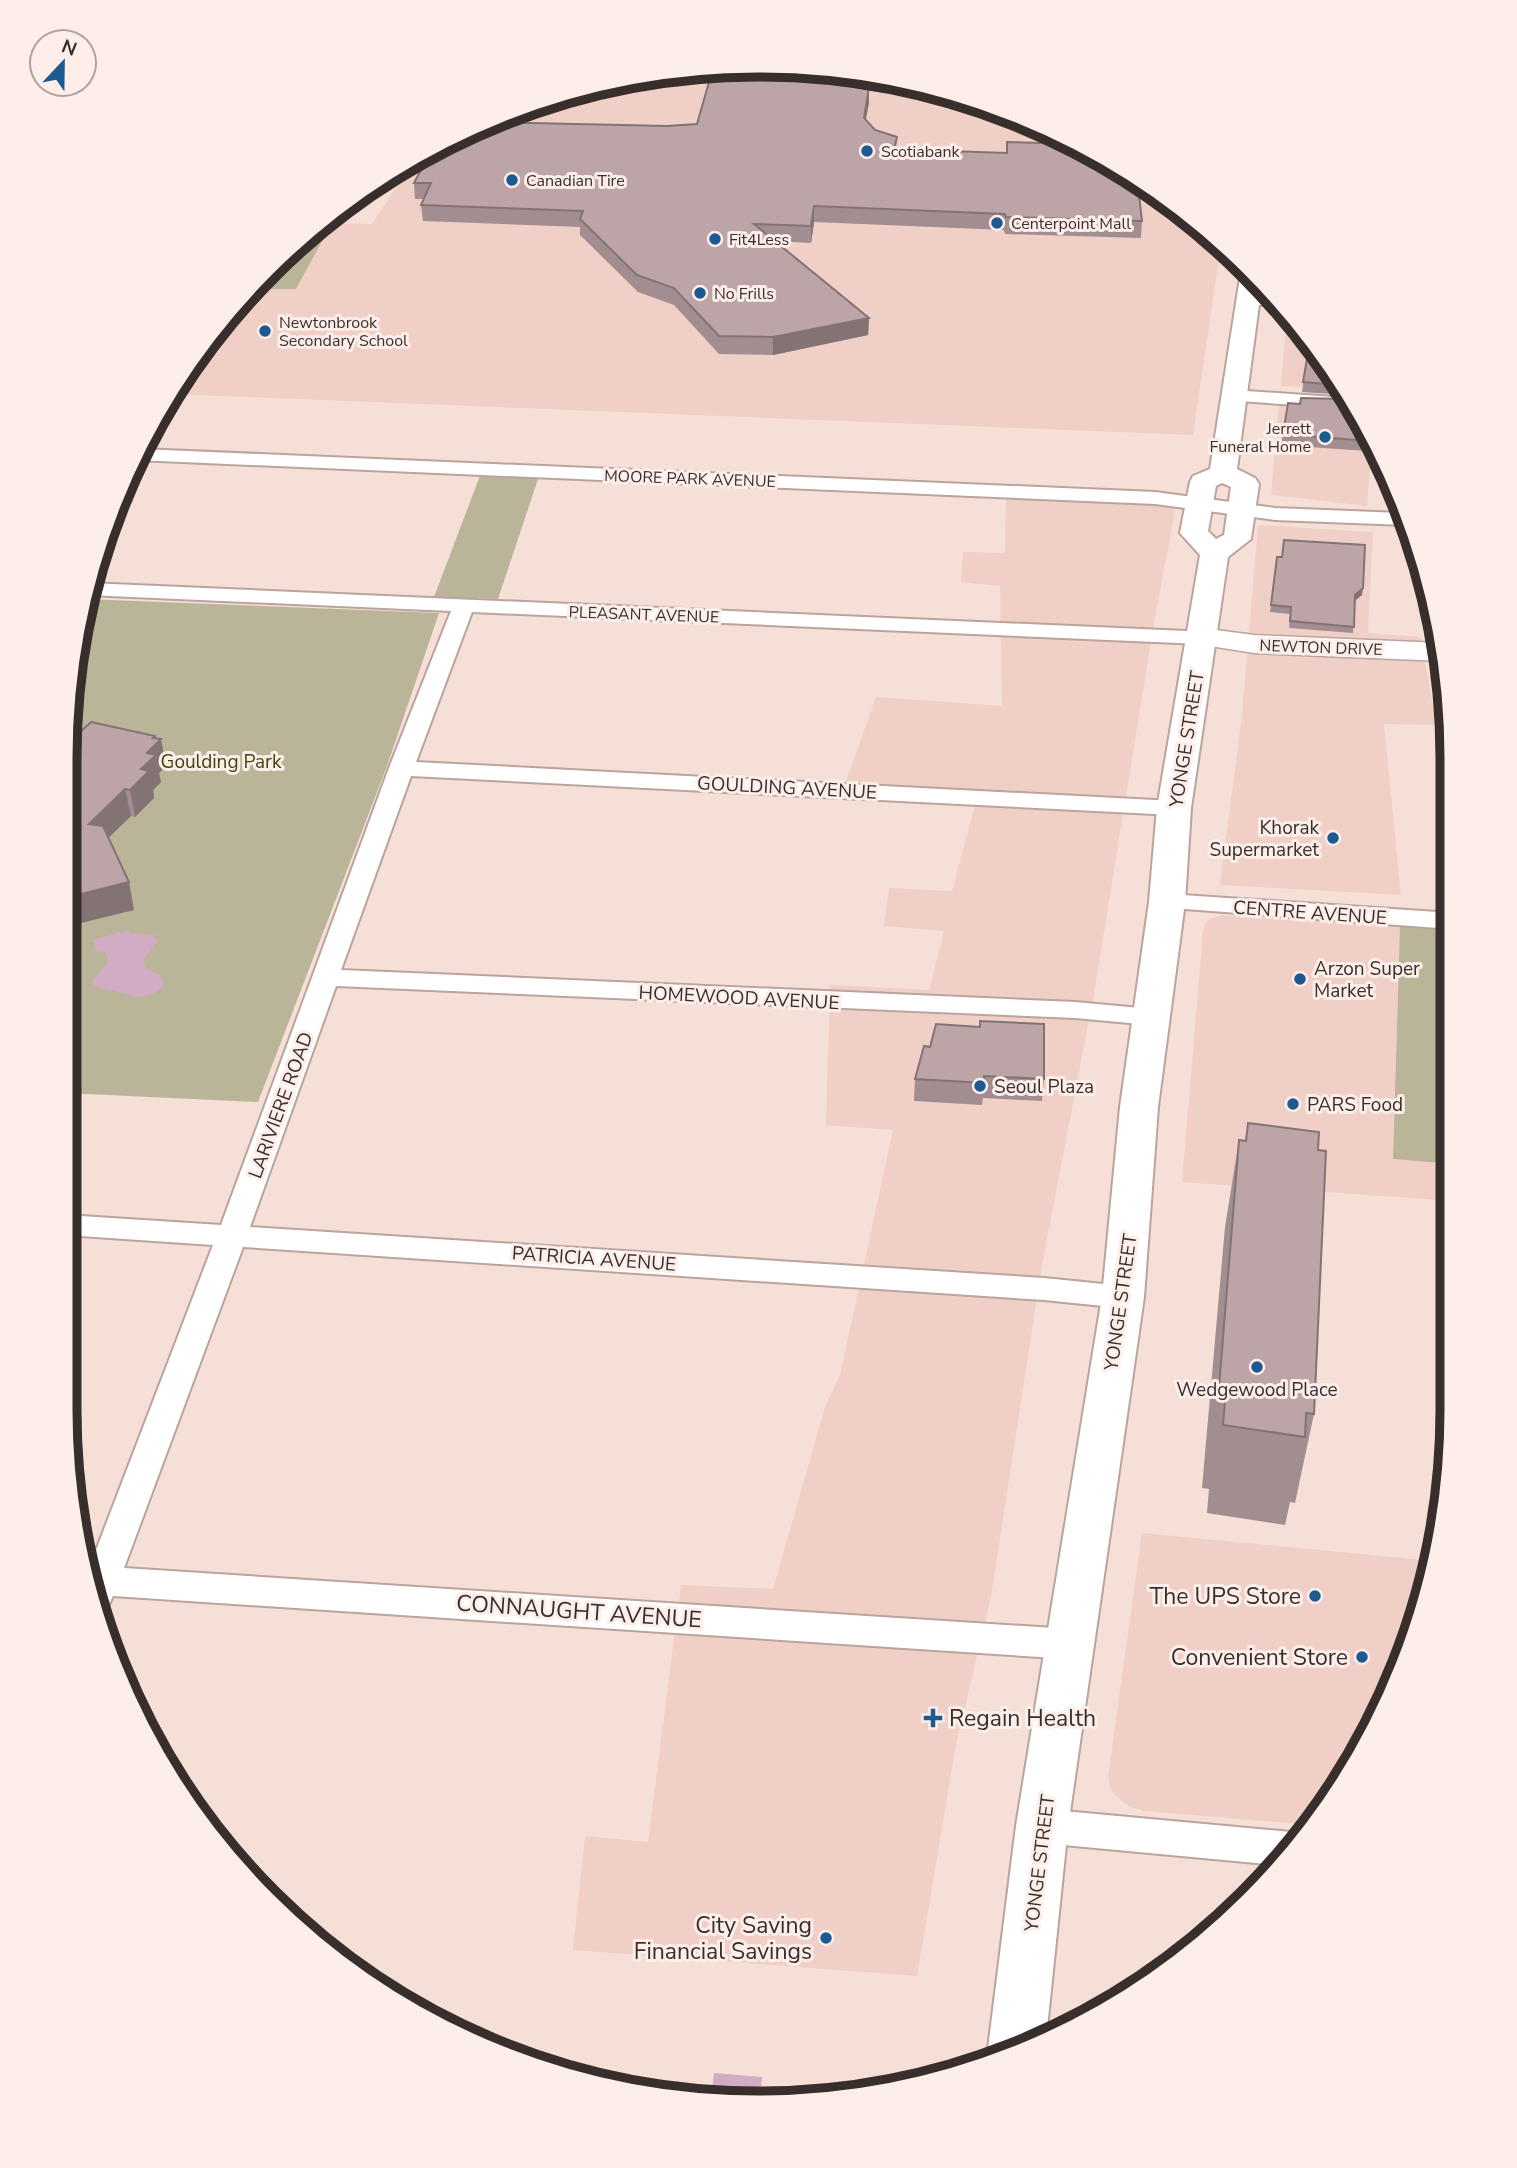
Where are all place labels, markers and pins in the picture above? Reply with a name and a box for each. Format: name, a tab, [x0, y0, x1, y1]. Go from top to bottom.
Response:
place label: Scotiabank	[881, 141, 961, 163]
marker: Scotiabank	[859, 143, 875, 159]
place label: Canadian Tire	[526, 170, 625, 192]
marker: Canadian Tire	[504, 172, 520, 188]
place label: Centerpoint Mall	[1011, 213, 1131, 235]
marker: Centerpoint Mall	[989, 215, 1005, 231]
place label: Fit4Less	[729, 229, 789, 251]
marker: Fit4Less	[707, 231, 723, 247]
place label: No Frills	[714, 283, 774, 305]
marker: No Frills	[692, 285, 708, 301]
place label: Newtonbrook Secondary School	[279, 312, 408, 352]
marker: Newtonbrook Secondary School	[257, 323, 273, 339]
place label: Jerrett Funeral Home	[1210, 418, 1311, 458]
marker: Jerrett Funeral Home	[1317, 429, 1333, 445]
place label: Khorak Supermarket	[1210, 815, 1319, 863]
marker: Khorak Supermarket	[1325, 830, 1341, 846]
place label: Arzon Super Market	[1314, 956, 1420, 1004]
marker: Arzon Super Market	[1292, 971, 1308, 987]
place label: Seoul Plaza	[994, 1074, 1094, 1100]
marker: Seoul Plaza	[972, 1078, 988, 1094]
place label: PARS Food	[1307, 1092, 1403, 1118]
marker: PARS Food	[1285, 1096, 1301, 1112]
marker: Wedgewood Place	[1249, 1359, 1265, 1375]
place label: Wedgewood Place	[1176, 1377, 1338, 1403]
place label: The UPS Store	[1149, 1581, 1301, 1612]
marker: The UPS Store	[1307, 1588, 1323, 1604]
place label: Convenient Store	[1171, 1642, 1348, 1673]
marker: Convenient Store	[1354, 1649, 1370, 1665]
place label: Regain Health	[949, 1703, 1096, 1734]
marker: Regain Health	[923, 1708, 943, 1728]
place label: City Saving Financial Savings	[634, 1910, 812, 1967]
marker: City Saving Financial Savings	[818, 1930, 834, 1946]

